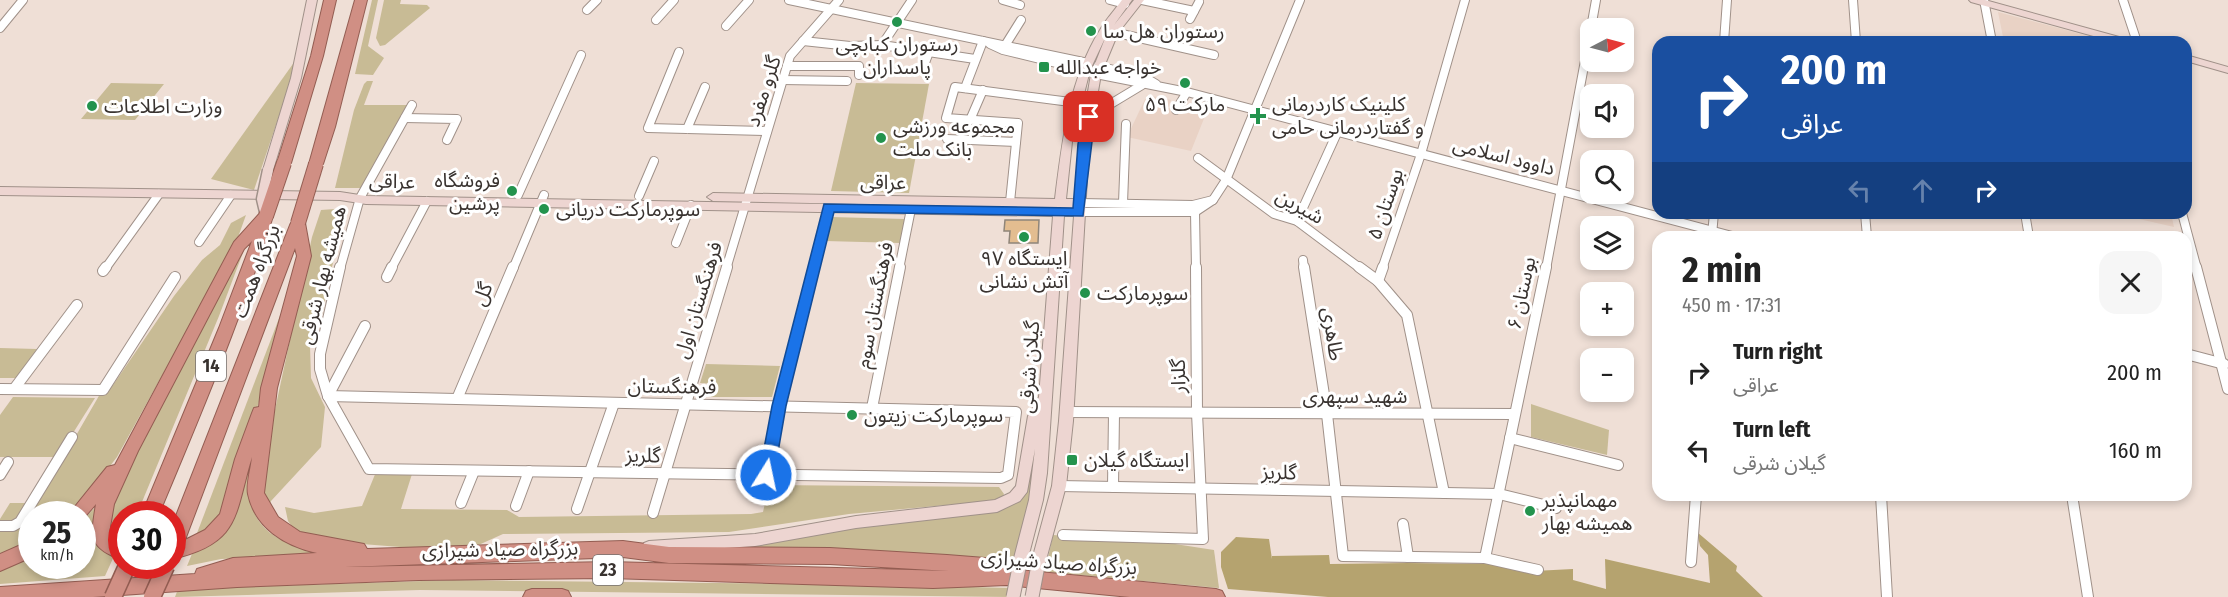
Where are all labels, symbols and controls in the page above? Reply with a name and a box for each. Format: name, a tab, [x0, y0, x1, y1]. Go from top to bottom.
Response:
marker: رستوران کبابچی پاسداران	[890, 15, 904, 29]
north arrow	[1580, 18, 1634, 72]
map controls	[1580, 18, 1634, 402]
place label: رستوران هل سا	[1103, 19, 1225, 43]
marker: رستوران هل سا	[1084, 24, 1098, 38]
place label: رستوران کبابچی پاسداران	[835, 32, 959, 80]
text: 200 m	[1781, 45, 1887, 95]
street label: گلرو مفرد	[740, 52, 786, 129]
place label: خواجه عبدالله	[1056, 55, 1161, 79]
marker: خواجه عبدالله	[1037, 60, 1051, 74]
icon: right	[1682, 60, 1760, 138]
marker: مارکت ۵۹	[1178, 76, 1192, 90]
button: sound	[1580, 84, 1634, 138]
pin	[1063, 91, 1114, 142]
place label: مارکت ۵۹	[1145, 92, 1225, 116]
place label: کلینیک کاردرمانی و گفتاردرمانی حامی	[1272, 92, 1424, 139]
place label: وزارت اطلاعات	[104, 94, 222, 118]
marker: وزارت اطلاعات	[85, 99, 99, 113]
icon: arrive	[1072, 100, 1105, 133]
marker: کلینیک کاردرمانی و گفتاردرمانی حامی	[1249, 107, 1267, 125]
text: عراقی	[1781, 108, 1843, 140]
place label: مجموعه ورزشی بانک ملت	[893, 114, 1015, 161]
marker: مجموعه ورزشی بانک ملت	[874, 131, 888, 145]
street label: داوود اسلامی	[1451, 132, 1557, 180]
button: search	[1580, 150, 1634, 204]
street label: بوستان ۵	[1362, 165, 1408, 243]
street label: عراقی	[369, 168, 415, 194]
place label: فروشگاه پرشین	[434, 168, 500, 216]
street label: عراقی	[860, 170, 906, 194]
icon: left	[1843, 174, 1876, 207]
icon: ahead	[1906, 174, 1939, 207]
icon: right	[1969, 174, 2002, 207]
street label: شیرین	[1272, 183, 1328, 229]
marker: فروشگاه پرشین	[505, 184, 519, 198]
place label: سوپرمارکت دریانی	[556, 197, 700, 222]
marker: سوپرمارکت دریانی	[537, 202, 551, 216]
street label: همیشه بهار شرقی	[293, 203, 351, 347]
button: layers	[1580, 216, 1634, 270]
street label: بزرگراه همت	[227, 221, 285, 321]
marker: ایستگاه ۹۷ آتش نشانی	[1017, 230, 1031, 244]
street label: فرهنگستان اول	[669, 239, 727, 361]
street label: فرهنگستان سوم	[850, 240, 901, 371]
place label: ایستگاه ۹۷ آتش نشانی	[979, 246, 1070, 293]
text: 2 min	[1682, 248, 1762, 292]
button: close	[2099, 251, 2162, 314]
street label: بوستان ۶	[1502, 254, 1540, 332]
street label: گل	[466, 278, 498, 309]
place label: سوپرمارکت	[1097, 281, 1188, 306]
button: +	[1580, 282, 1634, 336]
marker: سوپرمارکت	[1078, 286, 1092, 300]
text: 450 m · 17:31	[1682, 293, 1781, 317]
street label: طاهری	[1317, 306, 1349, 362]
street label: گیلان شرقی	[1014, 319, 1044, 414]
text: Turn right	[1733, 338, 1822, 365]
button: −	[1580, 348, 1634, 402]
road number: 14	[196, 351, 226, 381]
icon: right	[1682, 356, 1715, 389]
street label: گلزار	[1166, 358, 1190, 394]
text: 200 m	[2107, 359, 2162, 386]
street label: فرهنگستان	[628, 373, 717, 399]
text: عراقی	[1733, 373, 1779, 397]
street label: شهید سپهری	[1302, 384, 1408, 409]
place label: سوپرمارکت زیتون	[864, 403, 1003, 428]
marker: سوپرمارکت زیتون	[845, 408, 859, 422]
text: Turn left	[1733, 416, 1811, 443]
icon: left	[1682, 434, 1715, 467]
text: 160 m	[2109, 437, 2162, 464]
street label: گلریز	[624, 443, 662, 467]
position arrow	[734, 443, 798, 507]
place label: ایستگاه گیلان	[1084, 448, 1189, 472]
text: گیلان شرقی	[1733, 451, 1826, 475]
marker: ایستگاه گیلان	[1065, 453, 1079, 467]
street label: گلریز	[1260, 460, 1298, 484]
place label: مهمانپذیر همیشه بهار	[1541, 488, 1633, 535]
speed limit sign: 30	[108, 501, 186, 579]
marker: مهمانپذیر همیشه بهار	[1523, 504, 1537, 518]
text: 25	[43, 515, 71, 551]
street label: بزرگراه صیاد شیرازی	[422, 536, 578, 562]
street label: بزرگراه صیاد شیرازی	[980, 545, 1138, 579]
text: km/h	[40, 546, 74, 564]
road number: 23	[593, 555, 623, 585]

